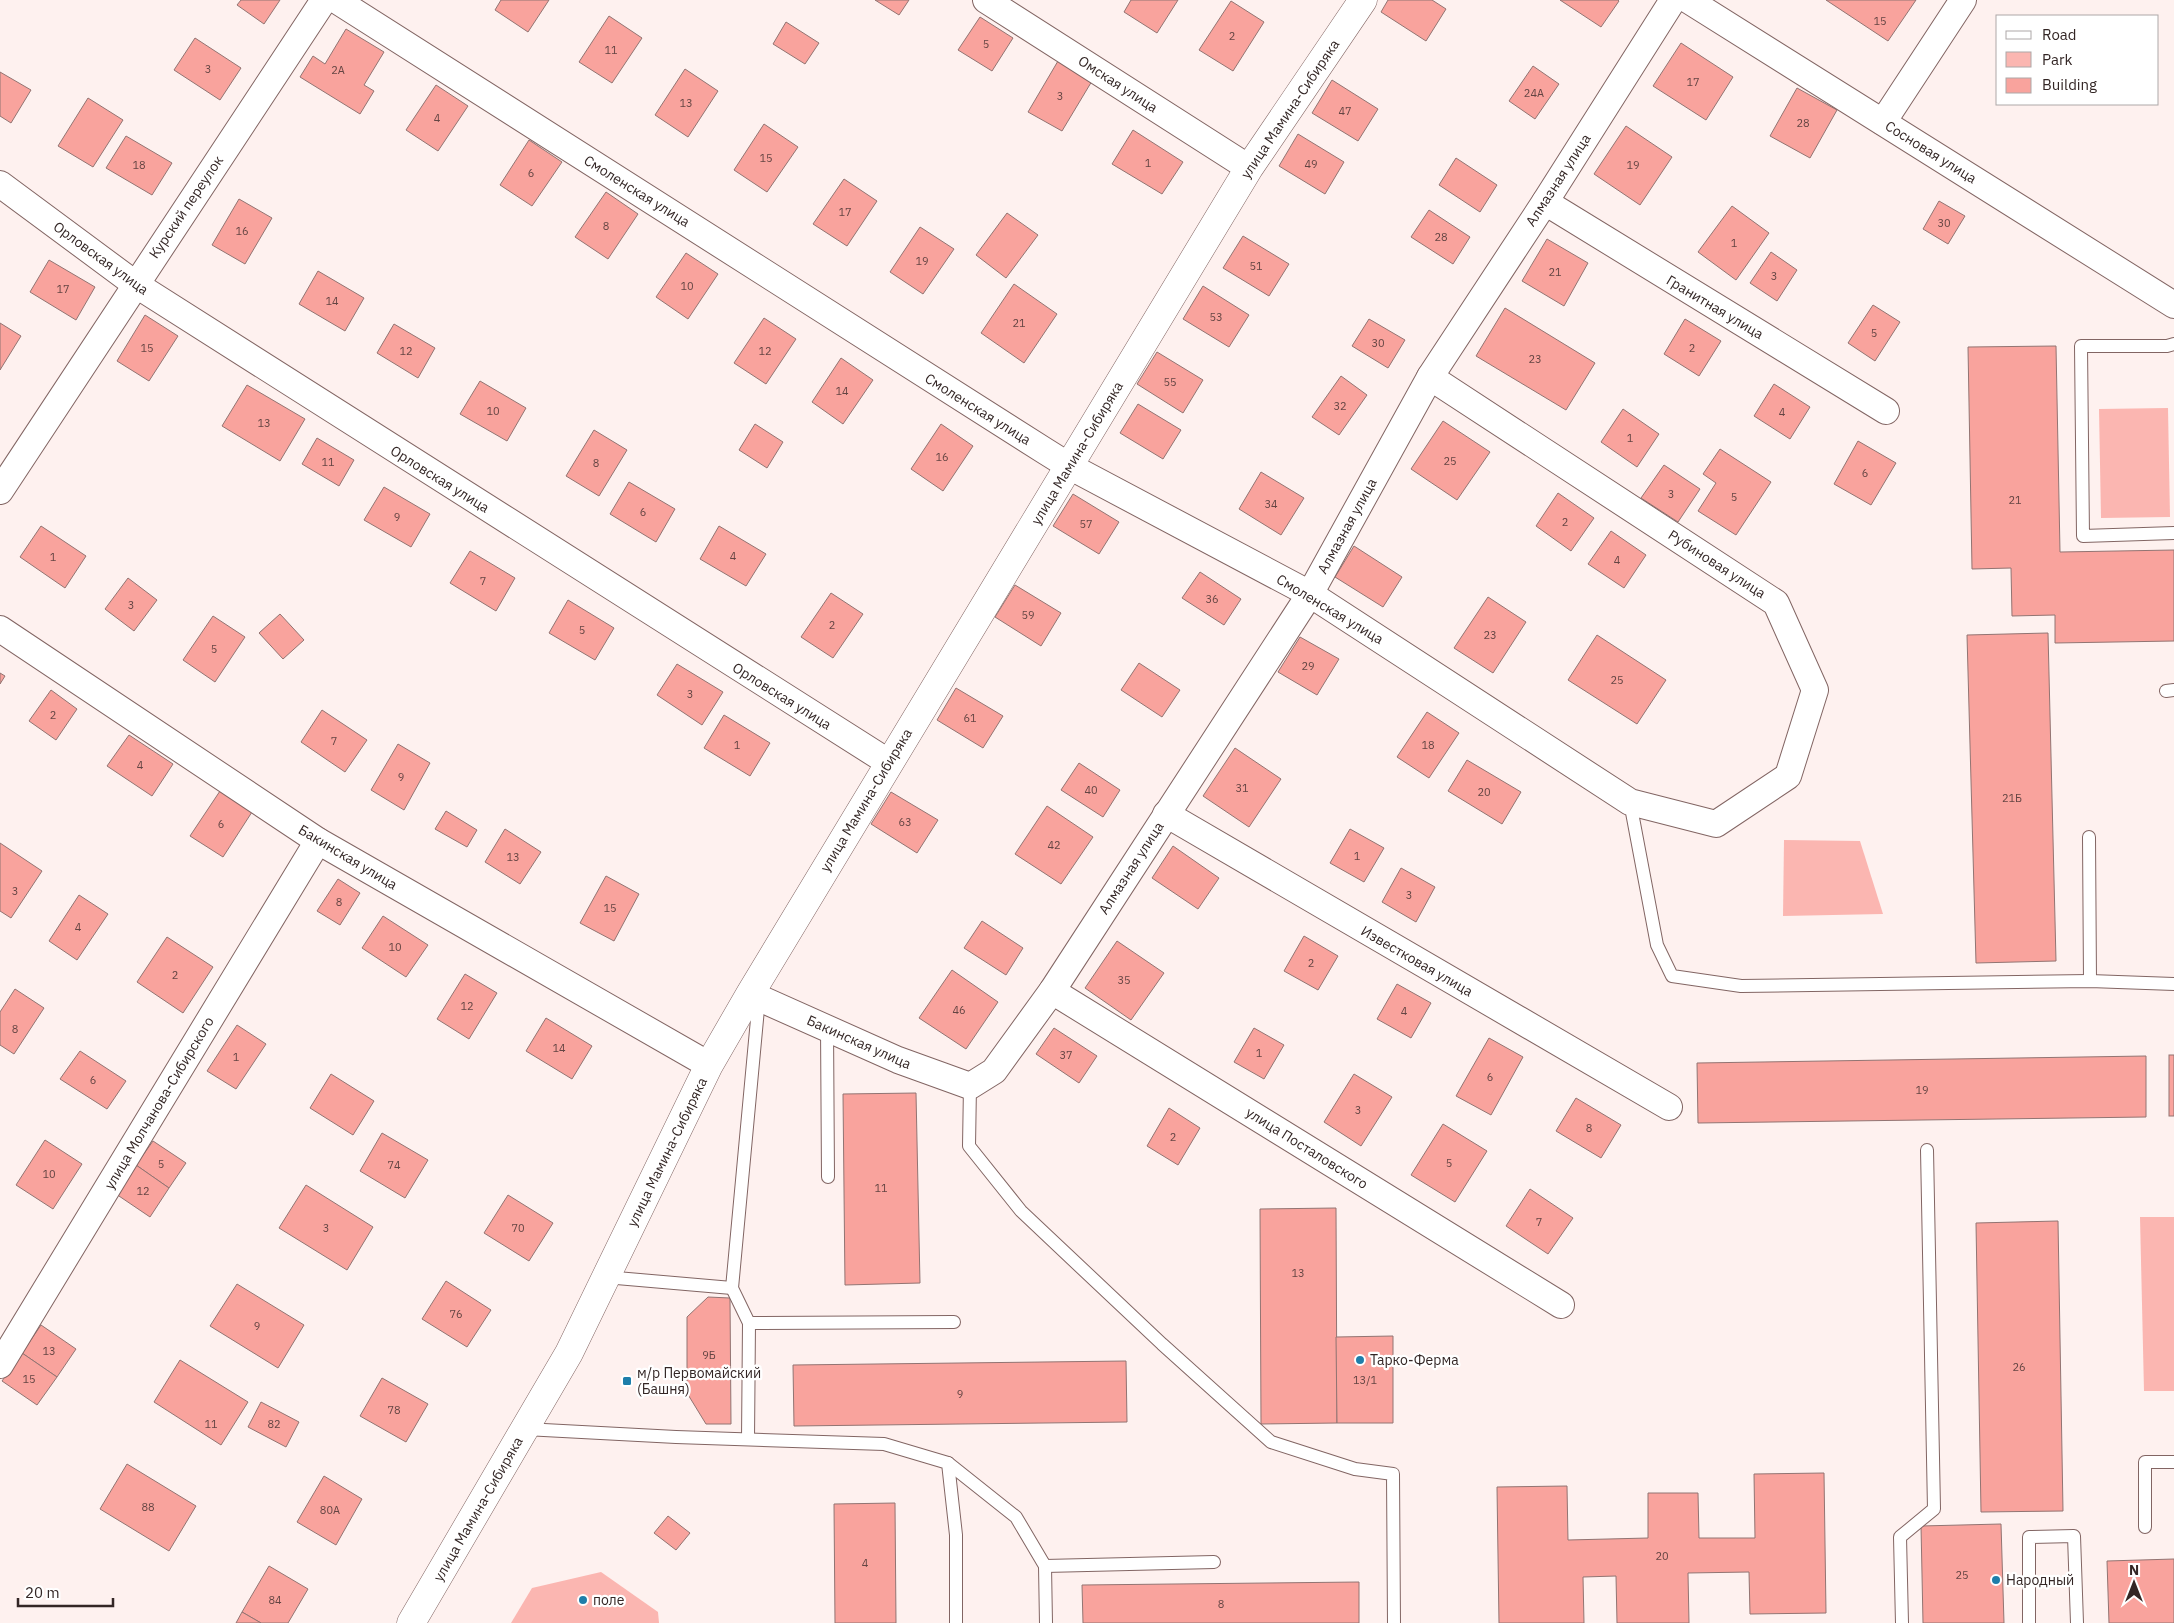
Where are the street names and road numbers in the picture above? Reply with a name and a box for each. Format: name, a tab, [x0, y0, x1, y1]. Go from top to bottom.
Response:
street label: улица Мамина-Сибиряка	[1237, 36, 1344, 182]
street label: Омская улица	[1075, 52, 1162, 117]
street label: Сосновая улица	[1882, 117, 1980, 188]
street label: Алмазная улица	[1521, 130, 1595, 230]
street label: Смоленская улица	[581, 151, 694, 231]
street label: Курский переулок	[145, 152, 227, 262]
street label: Орловская улица	[50, 217, 153, 299]
street label: Гранитная улица	[1663, 271, 1767, 343]
street label: Смоленская улица	[922, 369, 1035, 449]
street label: улица Мамина-Сибиряка	[1027, 378, 1127, 528]
street label: Орловская улица	[387, 441, 493, 517]
street label: Алмазная улица	[1313, 475, 1381, 577]
street label: Рубиновая улица	[1665, 526, 1770, 603]
street label: Смоленская улица	[1273, 570, 1387, 648]
street label: Орловская улица	[729, 658, 835, 734]
street label: улица Мамина-Сибиряка	[816, 725, 916, 875]
street label: Алмазная улица	[1094, 818, 1168, 918]
street label: Бакинская улица	[295, 820, 401, 894]
street label: Известковая улица	[1358, 922, 1477, 1001]
street label: Бакинская улица	[804, 1011, 914, 1073]
street label: улица Молчанова-Сибирского	[100, 1013, 218, 1193]
street label: улица Мамина-Сибиряка	[623, 1074, 711, 1230]
street label: улица Посталовского	[1243, 1103, 1371, 1193]
street label: улица Мамина-Сибиряка	[429, 1433, 527, 1585]

